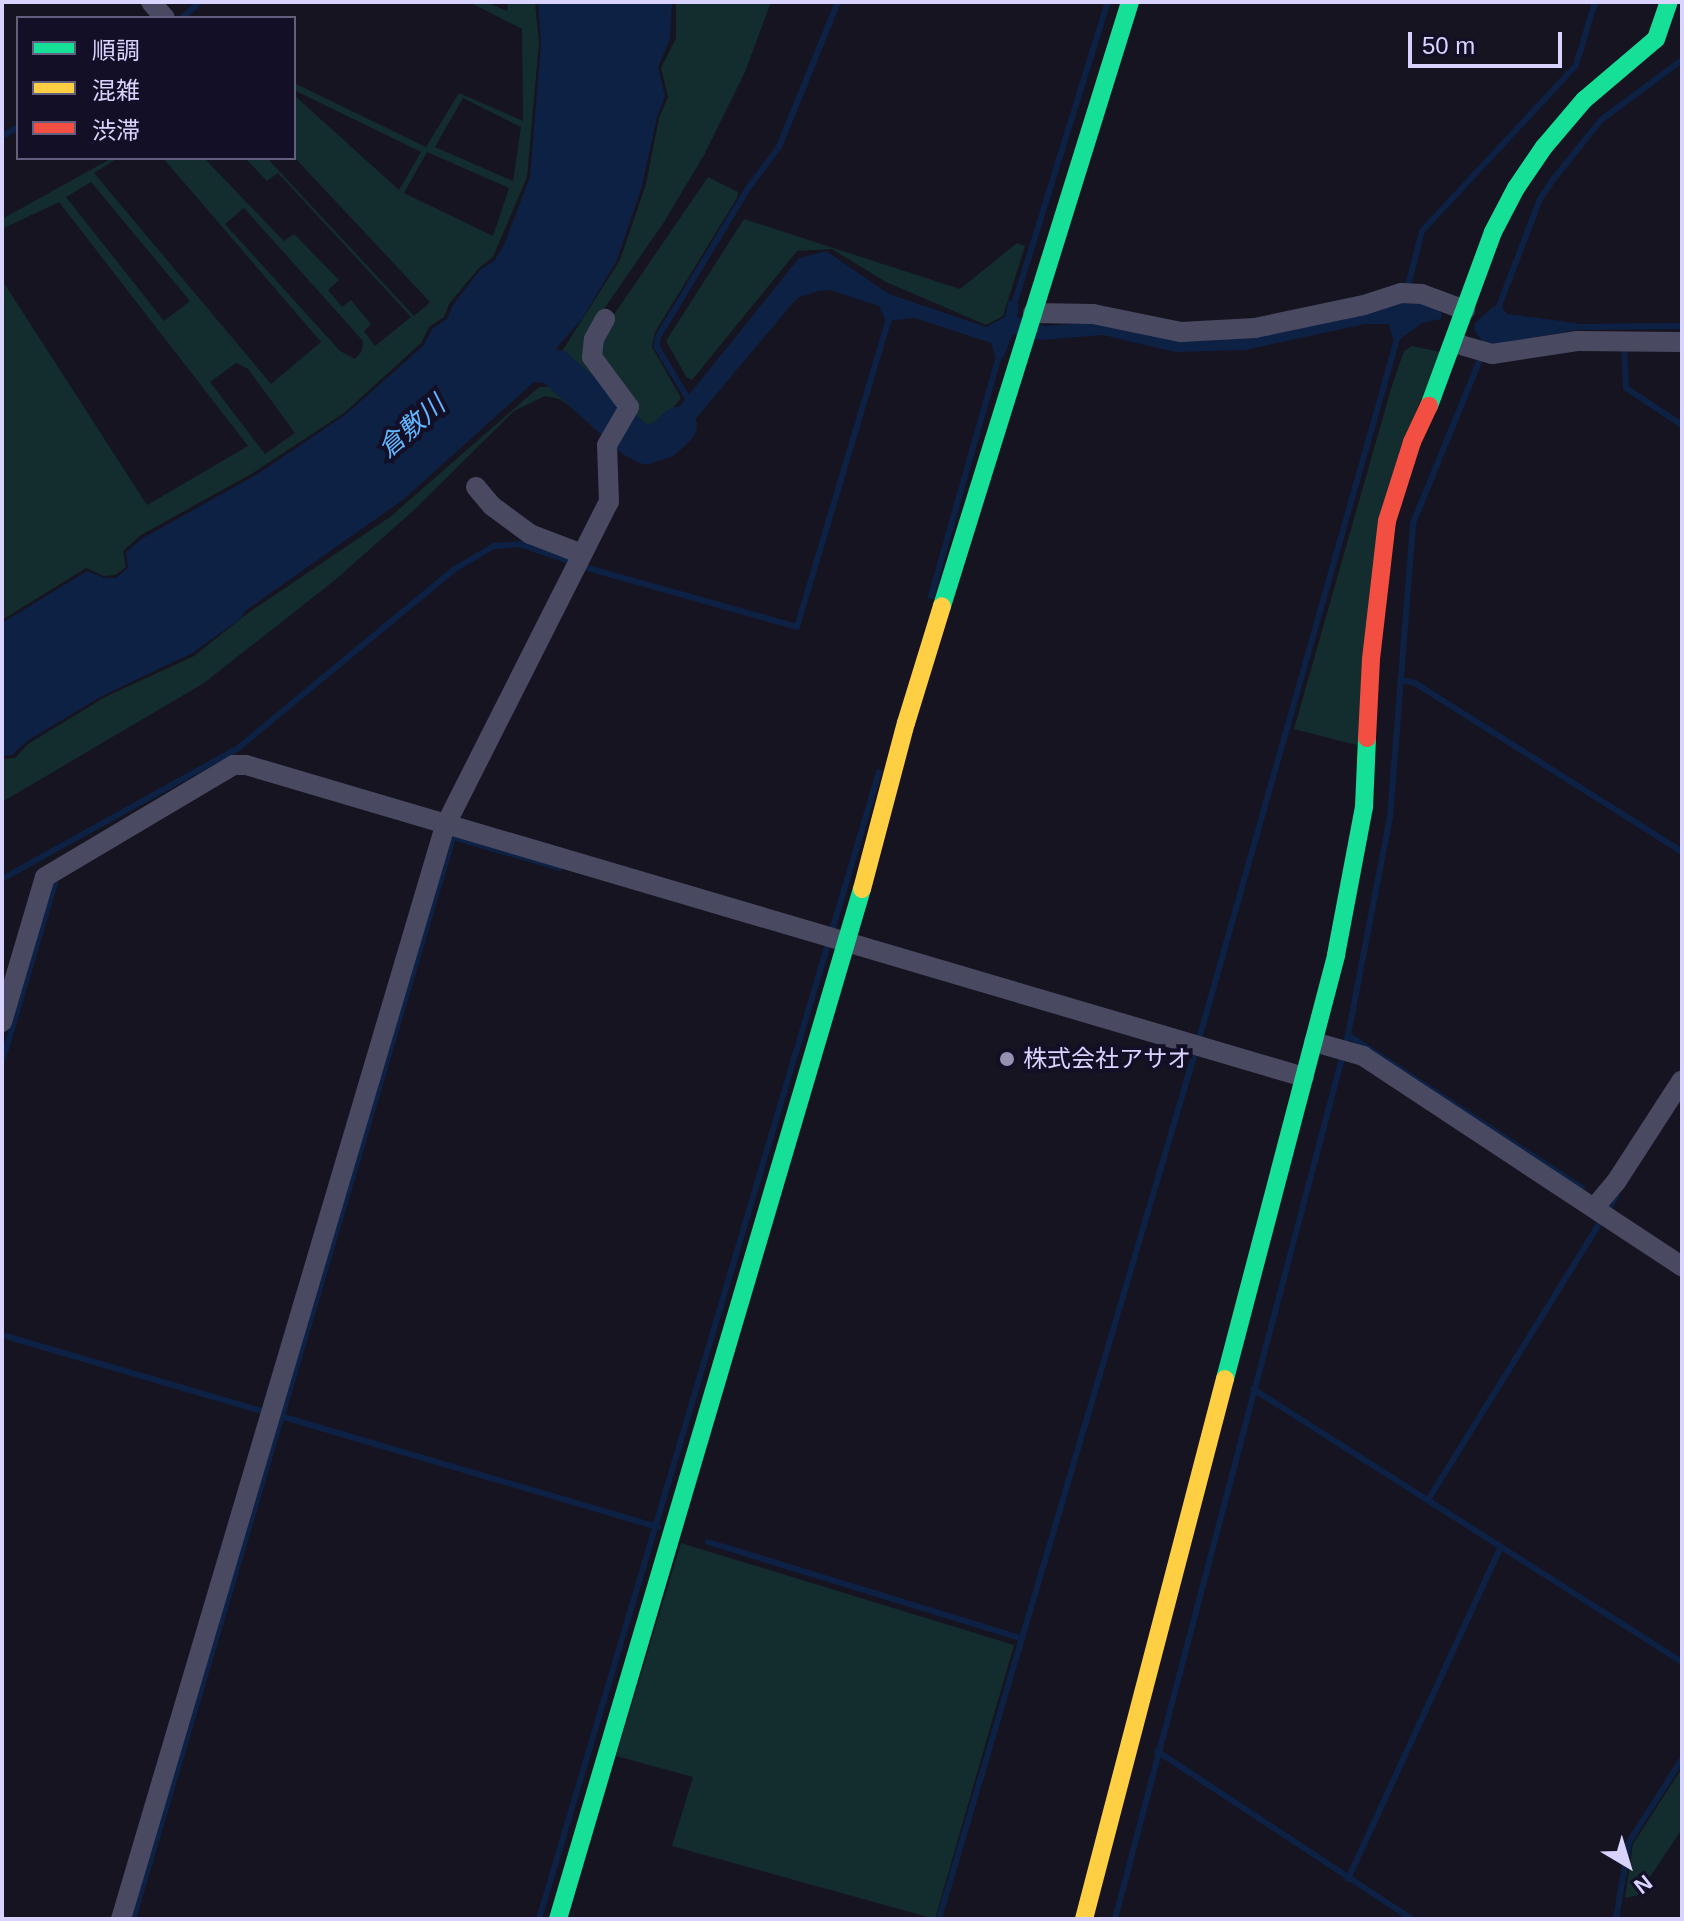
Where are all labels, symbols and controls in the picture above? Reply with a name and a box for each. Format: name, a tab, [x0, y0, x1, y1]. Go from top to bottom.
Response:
legend	[16, 16, 296, 160]
scale bar	[1412, 16, 1566, 66]
text: 50 m	[1422, 32, 1475, 59]
text: 順調	[92, 37, 140, 64]
text: 混雑	[92, 77, 140, 104]
text: 渋滞	[92, 117, 140, 144]
water label: 倉敷川	[372, 390, 452, 464]
place label: 株式会社アサオ	[1023, 1045, 1191, 1073]
marker: 株式会社アサオ	[998, 1050, 1016, 1068]
north arrow	[1588, 1825, 1668, 1905]
text: N	[1629, 1870, 1657, 1899]

